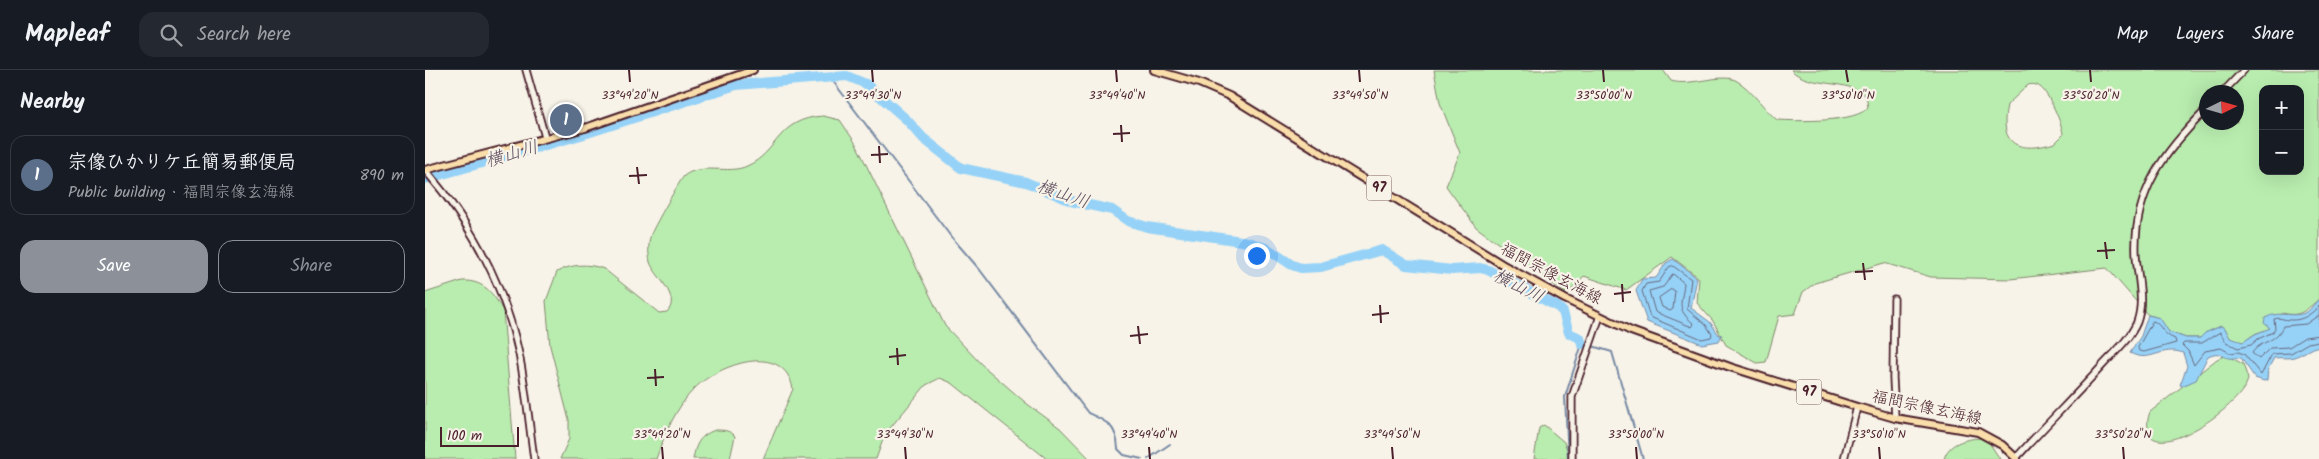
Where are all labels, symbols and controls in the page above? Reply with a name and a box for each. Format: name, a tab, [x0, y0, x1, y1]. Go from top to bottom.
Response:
search box	[139, 12, 489, 57]
text: Mapleaf	[25, 15, 109, 54]
text: Search here	[197, 20, 291, 50]
text: Map	[2117, 20, 2148, 49]
text: Layers	[2176, 20, 2224, 49]
text: Share	[2252, 20, 2294, 49]
icon: search	[157, 21, 185, 49]
north arrow	[2199, 85, 2244, 130]
map controls	[2259, 85, 2304, 175]
button: +	[2259, 85, 2304, 130]
text: Nearby	[20, 86, 85, 119]
text: 33°49'20"N	[601, 86, 659, 105]
text: 33°49'30"N	[845, 86, 901, 105]
text: 33°49'40"N	[1089, 86, 1145, 105]
text: 33°49'50"N	[1332, 86, 1388, 105]
text: 33°50'00"N	[1576, 86, 1632, 105]
text: 33°50'10"N	[1821, 86, 1875, 105]
text: 33°50'20"N	[2062, 86, 2120, 105]
pin: 1	[550, 101, 582, 139]
button: −	[2259, 130, 2304, 175]
water label: 横山川	[482, 134, 542, 176]
text: 宗像ひかりケ丘簡易郵便局	[68, 148, 296, 178]
text: 1	[35, 163, 39, 188]
text: 890 m	[359, 163, 404, 188]
water label: 横山川	[1033, 172, 1093, 218]
road number: 97	[1367, 176, 1391, 200]
text: Public building · 福間宗像玄海線	[68, 180, 294, 205]
street label: 福間宗像玄海線	[1496, 237, 1606, 311]
button: Save	[20, 240, 208, 293]
button: Share	[218, 240, 405, 293]
your location	[1244, 243, 1270, 269]
water label: 横山川	[1487, 262, 1549, 312]
road number: 97	[1797, 380, 1821, 404]
street label: 福間宗像玄海線	[1870, 384, 1984, 432]
scale bar	[440, 424, 519, 447]
text: 100 m	[447, 425, 482, 447]
text: 33°49'20"N	[633, 425, 691, 444]
text: 33°49'30"N	[877, 425, 933, 444]
text: 33°49'40"N	[1121, 425, 1177, 444]
text: 33°49'50"N	[1364, 425, 1420, 444]
text: 33°50'00"N	[1608, 425, 1664, 444]
text: 33°50'10"N	[1852, 425, 1906, 444]
text: 33°50'20"N	[2094, 425, 2152, 444]

